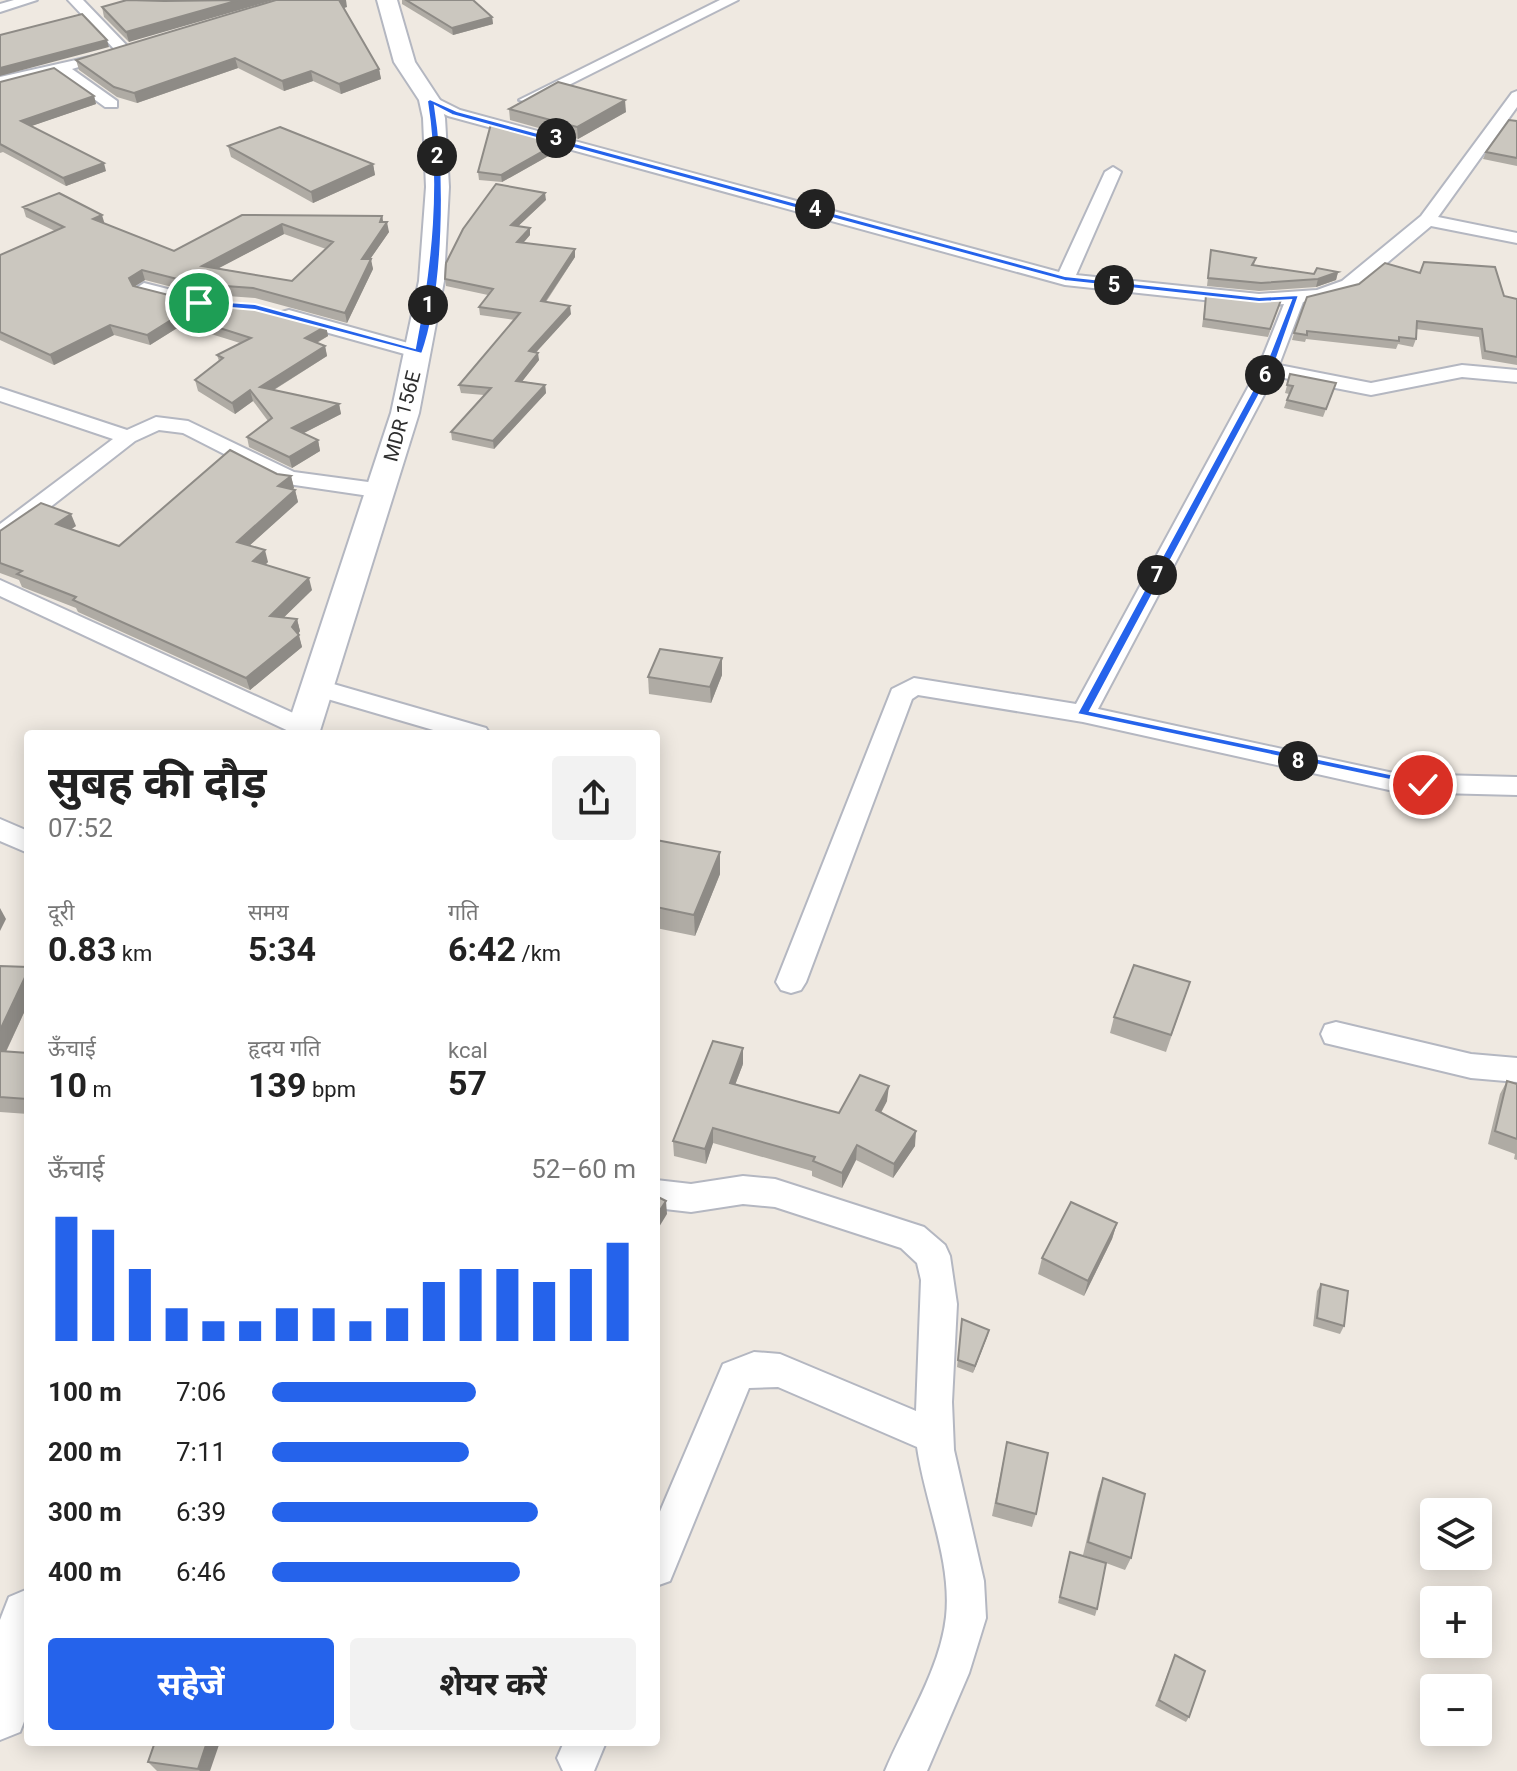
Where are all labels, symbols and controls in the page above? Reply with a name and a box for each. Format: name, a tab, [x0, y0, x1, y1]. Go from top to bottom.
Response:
pin: 3	[536, 118, 576, 158]
text: 3	[550, 125, 562, 150]
pin: 2	[417, 136, 457, 176]
text: 2	[431, 143, 443, 168]
pin: 4	[795, 189, 835, 229]
text: 4	[809, 196, 821, 221]
pin: 5	[1094, 265, 1134, 305]
pin	[165, 269, 233, 337]
text: 5	[1108, 272, 1120, 297]
icon: arrive	[177, 281, 221, 325]
pin: 1	[408, 285, 448, 325]
text: 1	[422, 292, 434, 317]
pin: 6	[1245, 355, 1285, 395]
text: 6	[1259, 362, 1271, 387]
street label: MDR 156E	[378, 368, 426, 464]
pin: 7	[1137, 555, 1177, 595]
text: 7	[1151, 562, 1163, 587]
pin: 8	[1278, 741, 1318, 781]
text: 8	[1292, 748, 1304, 773]
pin	[1389, 751, 1457, 819]
button: share	[552, 756, 636, 840]
text: सुबह की दौड़	[48, 757, 267, 809]
icon: check	[1401, 763, 1445, 807]
text: 07:52	[48, 813, 113, 843]
text: दूरी	[48, 900, 74, 925]
text: समय	[248, 900, 289, 925]
text: गति	[448, 900, 479, 925]
text: 0.83	[48, 929, 116, 969]
text: 5:34	[248, 929, 316, 969]
text: 6:42	[448, 929, 516, 969]
text: km	[116, 941, 152, 966]
text: /km	[516, 941, 561, 966]
text: ऊँचाई	[48, 1036, 96, 1061]
text: हृदय गति	[248, 1036, 321, 1061]
text: kcal	[448, 1038, 488, 1063]
text: 57	[448, 1063, 487, 1103]
text: 10	[48, 1065, 87, 1105]
text: 139	[248, 1065, 307, 1105]
text: m	[87, 1077, 112, 1102]
text: bpm	[307, 1077, 356, 1102]
text: ऊँचाई	[48, 1154, 104, 1184]
text: 52–60 m	[531, 1154, 636, 1184]
text: 100 m	[48, 1377, 122, 1407]
text: 7:06	[176, 1377, 226, 1407]
text: 200 m	[48, 1437, 122, 1467]
text: 7:11	[176, 1437, 226, 1467]
text: 300 m	[48, 1497, 122, 1527]
text: 6:39	[176, 1497, 226, 1527]
map controls	[1420, 1498, 1492, 1746]
button: layers	[1420, 1498, 1492, 1570]
text: 400 m	[48, 1557, 122, 1587]
text: 6:46	[176, 1557, 226, 1587]
button: +	[1420, 1586, 1492, 1658]
button: सहेजें	[48, 1638, 334, 1730]
button: शेयर करें	[350, 1638, 636, 1730]
button: −	[1420, 1674, 1492, 1746]

